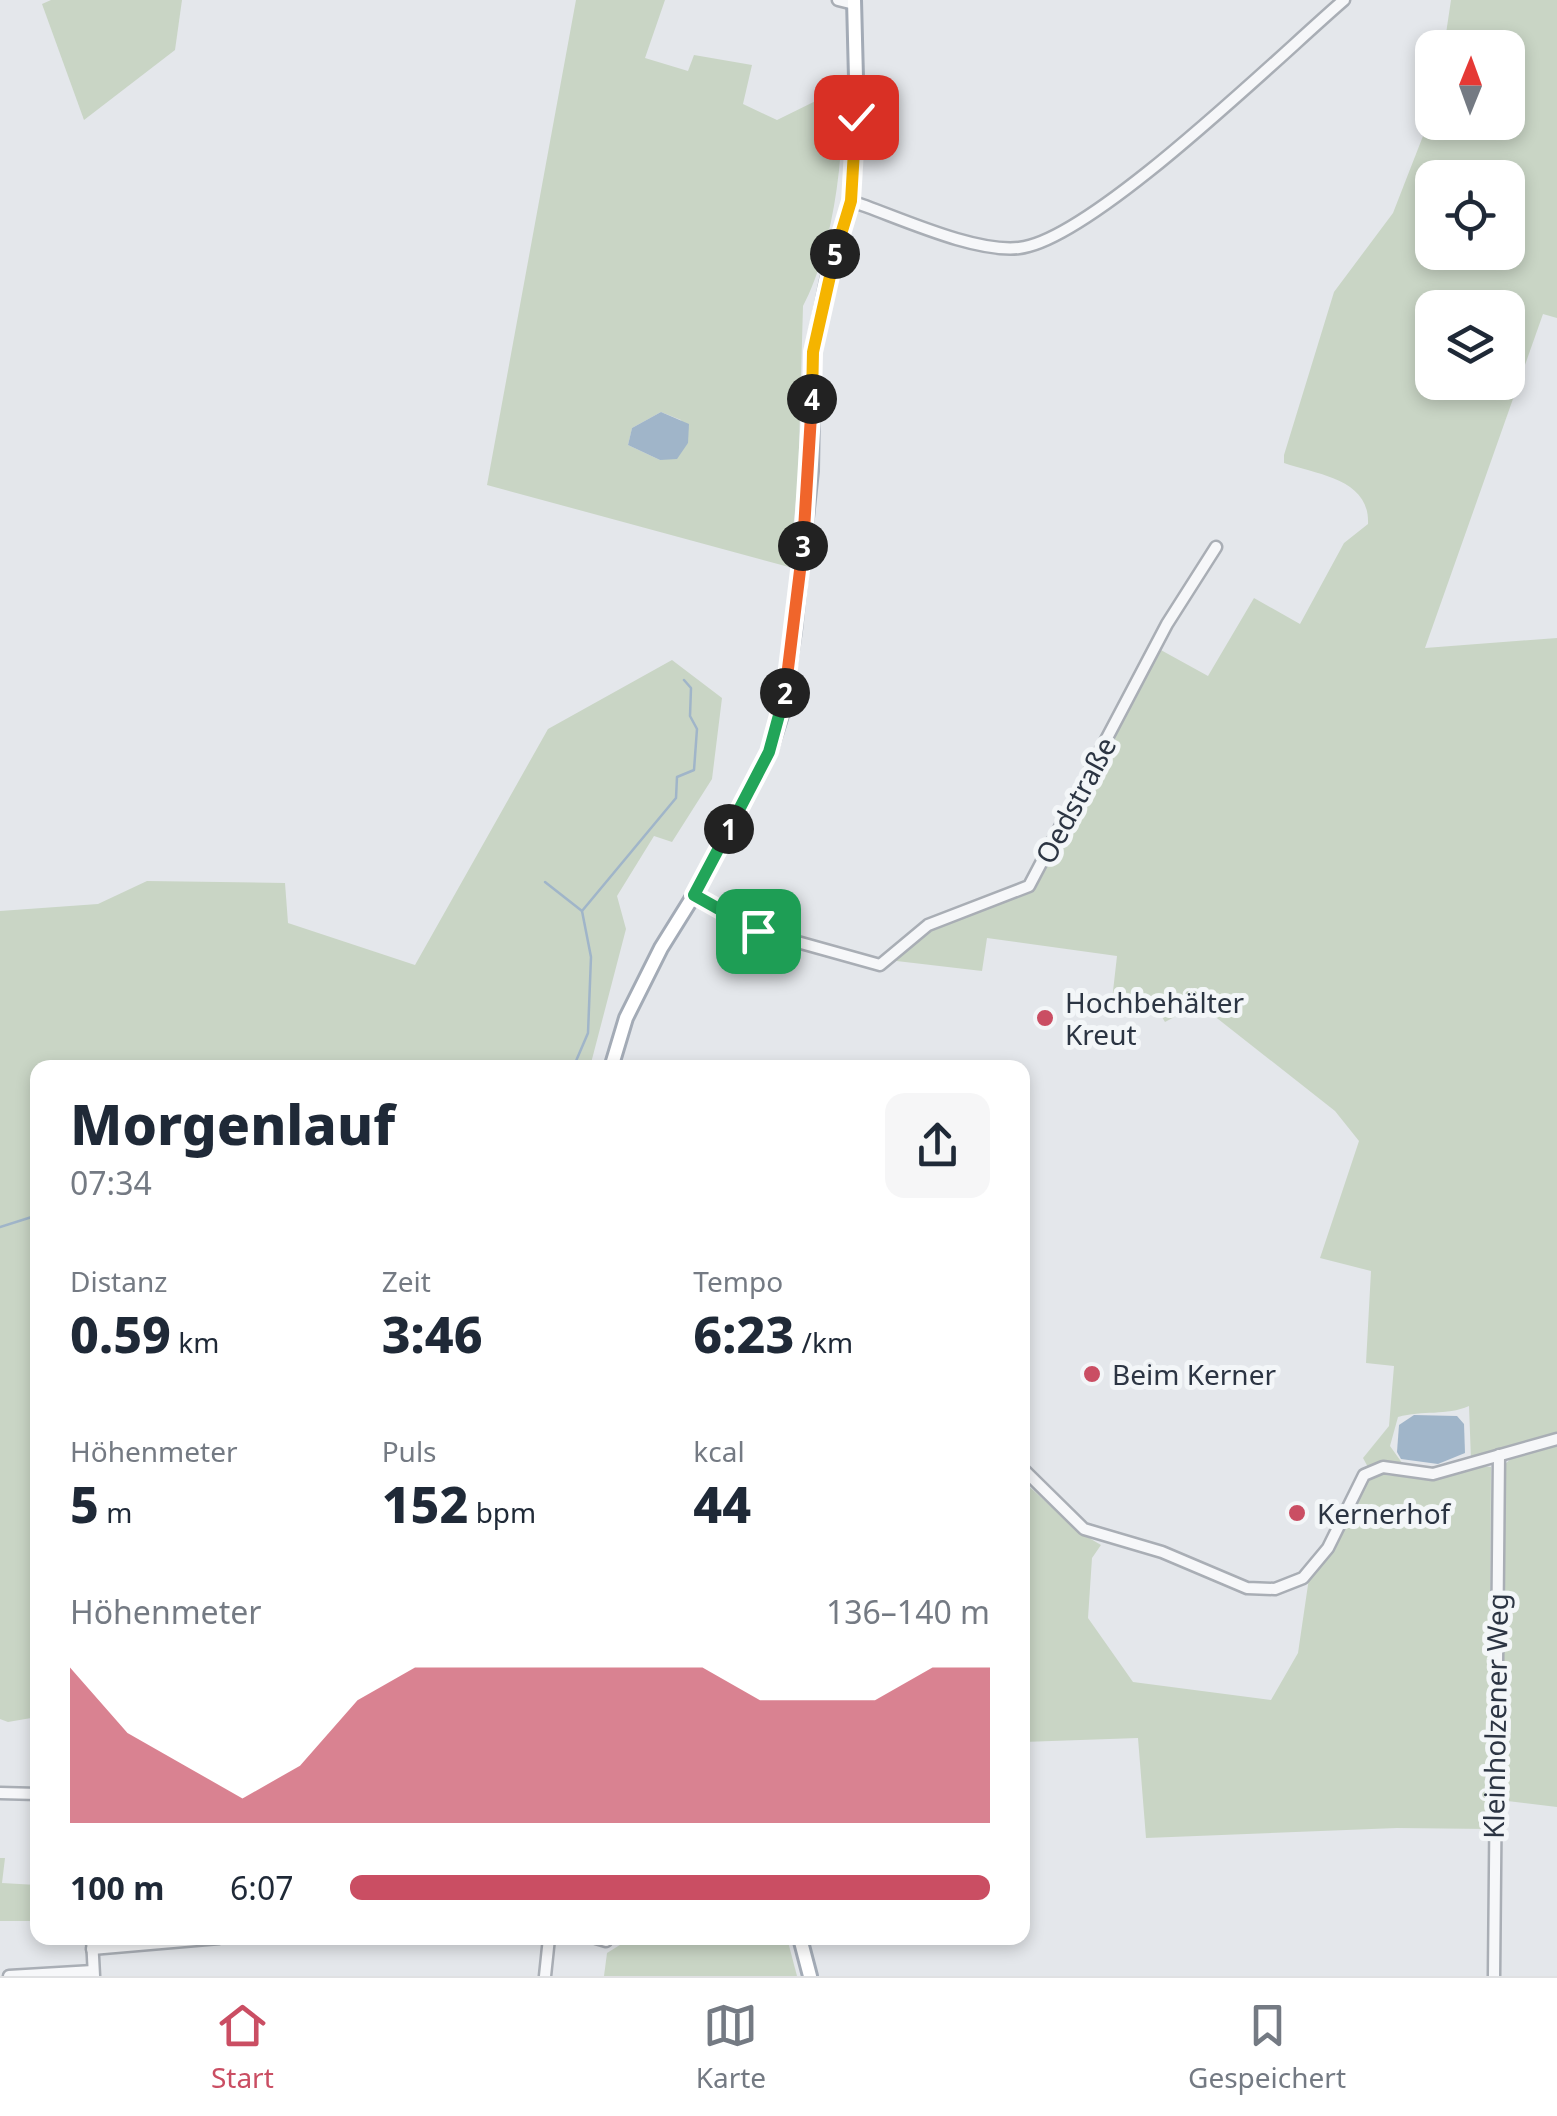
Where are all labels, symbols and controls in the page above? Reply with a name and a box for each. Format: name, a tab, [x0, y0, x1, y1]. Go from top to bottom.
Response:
north arrow	[1415, 30, 1525, 140]
map controls	[1415, 30, 1525, 400]
pin	[814, 75, 899, 160]
icon: check	[829, 90, 884, 145]
button: locate	[1415, 160, 1525, 270]
pin: 5	[810, 229, 860, 279]
text: 5	[827, 235, 843, 273]
button: layers	[1415, 290, 1525, 400]
pin: 4	[787, 374, 837, 424]
text: 4	[804, 380, 820, 418]
pin: 3	[778, 521, 828, 571]
text: 3	[795, 527, 811, 565]
pin: 2	[760, 668, 810, 718]
text: 2	[777, 674, 793, 712]
street label: Oedstraße	[1026, 730, 1124, 870]
pin: 1	[704, 804, 754, 854]
text: 1	[721, 810, 737, 848]
pin	[716, 889, 801, 974]
icon: arrive	[731, 904, 786, 959]
place label: Hochbehälter Kreut	[1065, 983, 1245, 1053]
marker: Hochbehälter Kreut	[1034, 1007, 1056, 1029]
text: Morgenlauf	[70, 1086, 395, 1161]
button: share	[885, 1093, 990, 1198]
text: 07:34	[70, 1161, 152, 1204]
text: Distanz	[70, 1262, 167, 1300]
text: Zeit	[382, 1262, 431, 1300]
text: Tempo	[693, 1262, 783, 1300]
text: 0.59	[70, 1300, 171, 1368]
text: 3:46	[382, 1300, 483, 1368]
text: 6:23	[693, 1300, 794, 1368]
text: km	[171, 1323, 219, 1361]
text: /km	[794, 1323, 853, 1361]
place label: Beim Kerner	[1112, 1355, 1276, 1393]
marker: Beim Kerner	[1081, 1363, 1103, 1385]
text: Höhenmeter	[70, 1432, 238, 1470]
text: Puls	[382, 1432, 437, 1470]
text: kcal	[693, 1432, 745, 1470]
text: 5	[70, 1470, 99, 1538]
text: 152	[382, 1470, 468, 1538]
text: 44	[693, 1470, 751, 1538]
text: m	[99, 1493, 132, 1531]
text: bpm	[468, 1493, 536, 1531]
place label: Kernerhof	[1317, 1494, 1452, 1532]
marker: Kernerhof	[1286, 1502, 1308, 1524]
text: Höhenmeter	[70, 1590, 261, 1633]
text: 136–140 m	[826, 1590, 990, 1633]
street label: Kleinholzener Weg	[1474, 1593, 1516, 1839]
text: 100 m	[70, 1866, 164, 1909]
text: 6:07	[230, 1866, 294, 1909]
tab: Start	[211, 1998, 274, 2096]
tab: Karte	[696, 1998, 766, 2096]
tab: Gespeichert	[1188, 1998, 1346, 2096]

